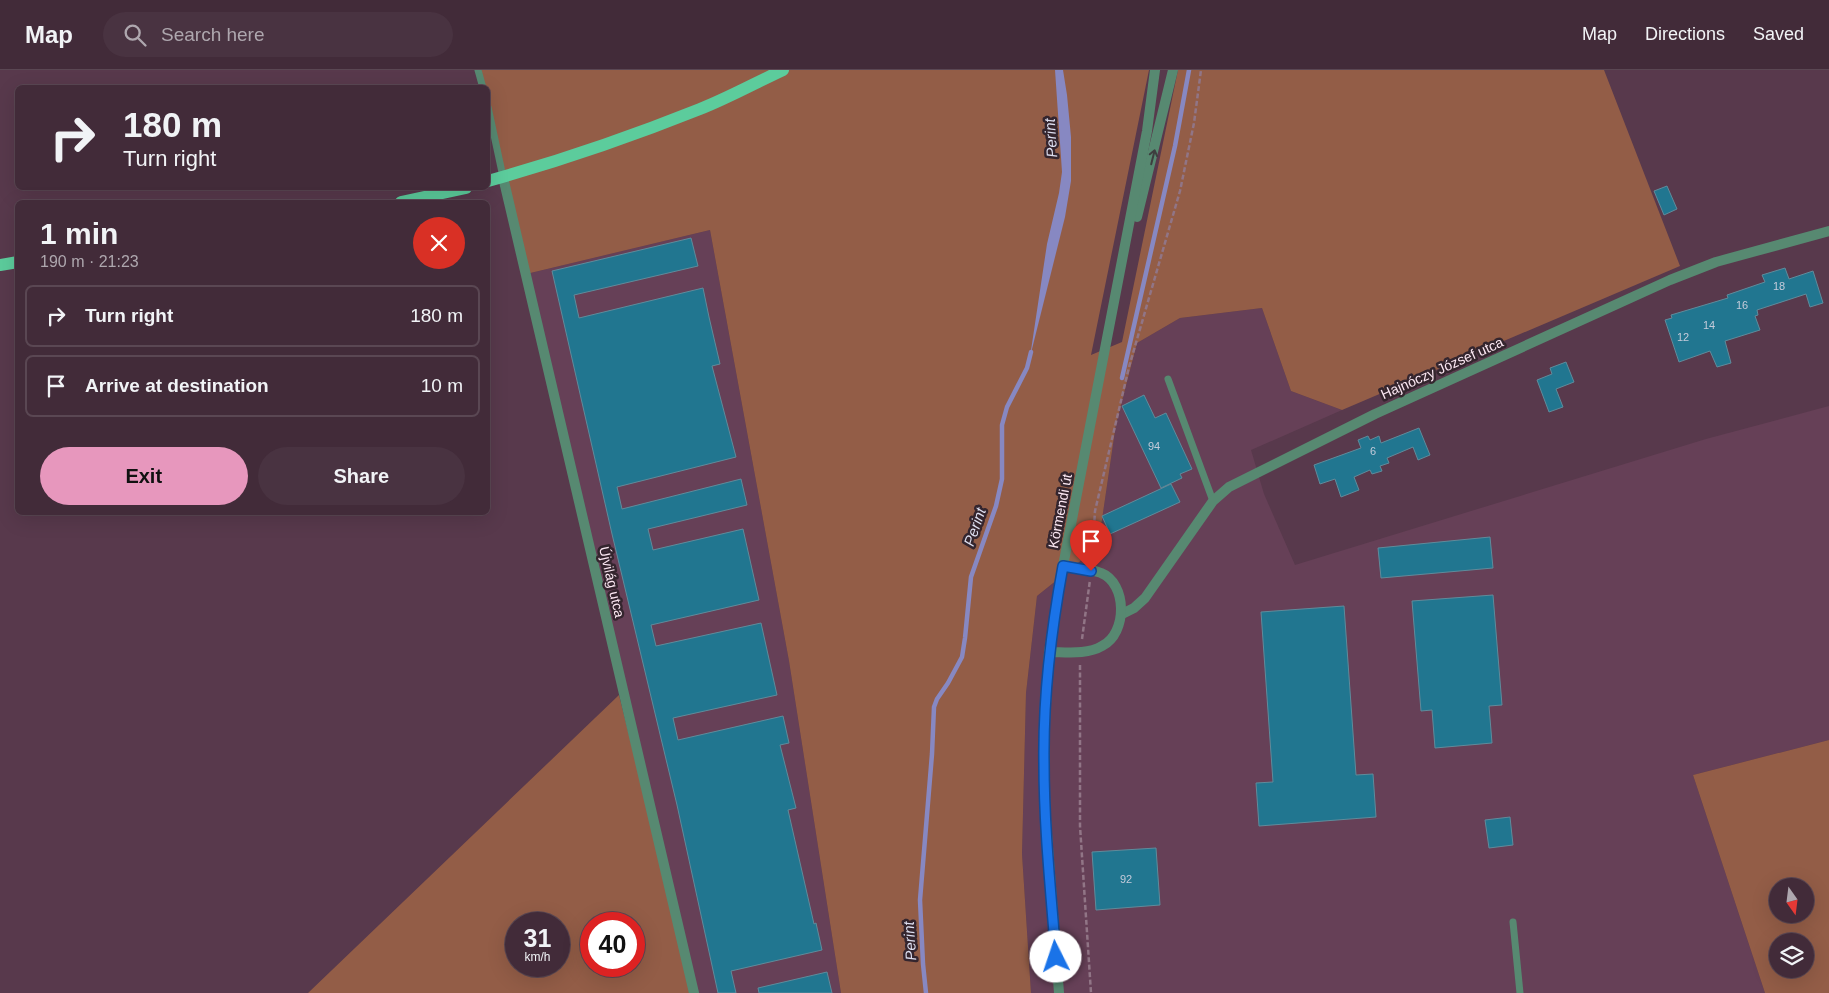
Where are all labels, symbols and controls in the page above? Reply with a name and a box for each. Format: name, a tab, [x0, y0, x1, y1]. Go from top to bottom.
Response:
search box	[103, 12, 453, 57]
text: Map	[25, 21, 73, 48]
icon: search	[121, 21, 149, 49]
text: Search here	[161, 24, 265, 45]
text: Map	[1582, 24, 1617, 44]
text: Directions	[1645, 24, 1725, 44]
text: Saved	[1753, 24, 1804, 44]
icon: right	[40, 105, 105, 170]
text: 180 m	[123, 105, 222, 144]
water label: Perint	[1041, 117, 1060, 158]
text: Turn right	[123, 146, 216, 171]
one-way arrow	[1149, 149, 1158, 165]
text: 1 min	[40, 217, 118, 250]
button: close	[413, 217, 465, 269]
text: 190 m · 21:23	[40, 253, 139, 270]
house number: 18	[1773, 280, 1785, 292]
house number: 16	[1736, 299, 1748, 311]
icon: right	[42, 302, 70, 330]
text: Turn right	[85, 305, 173, 326]
text: 180 m	[410, 305, 463, 326]
house number: 14	[1703, 319, 1715, 331]
house number: 12	[1677, 331, 1689, 343]
street label: Hajnóczy József utca	[1378, 334, 1506, 402]
icon: arrive	[42, 372, 70, 400]
text: Arrive at destination	[85, 375, 269, 396]
text: 10 m	[421, 375, 463, 396]
house number: 94	[1148, 440, 1160, 452]
house number: 6	[1370, 445, 1376, 457]
button: Exit	[40, 447, 248, 505]
button: Share	[258, 447, 465, 505]
street label: Körmendi út	[1045, 472, 1075, 550]
water label: Perint	[960, 505, 989, 548]
pin	[1070, 520, 1112, 571]
icon: arrive	[1077, 527, 1105, 555]
street label: Újvilág utca	[596, 545, 628, 619]
house number: 92	[1120, 873, 1132, 885]
north arrow	[1769, 878, 1814, 922]
map controls	[1769, 878, 1814, 978]
speed limit sign: 40	[580, 912, 645, 977]
water label: Perint	[900, 920, 919, 961]
text: 31	[524, 924, 551, 952]
position arrow	[1029, 930, 1081, 982]
button: layers	[1769, 933, 1814, 978]
text: km/h	[524, 950, 551, 964]

